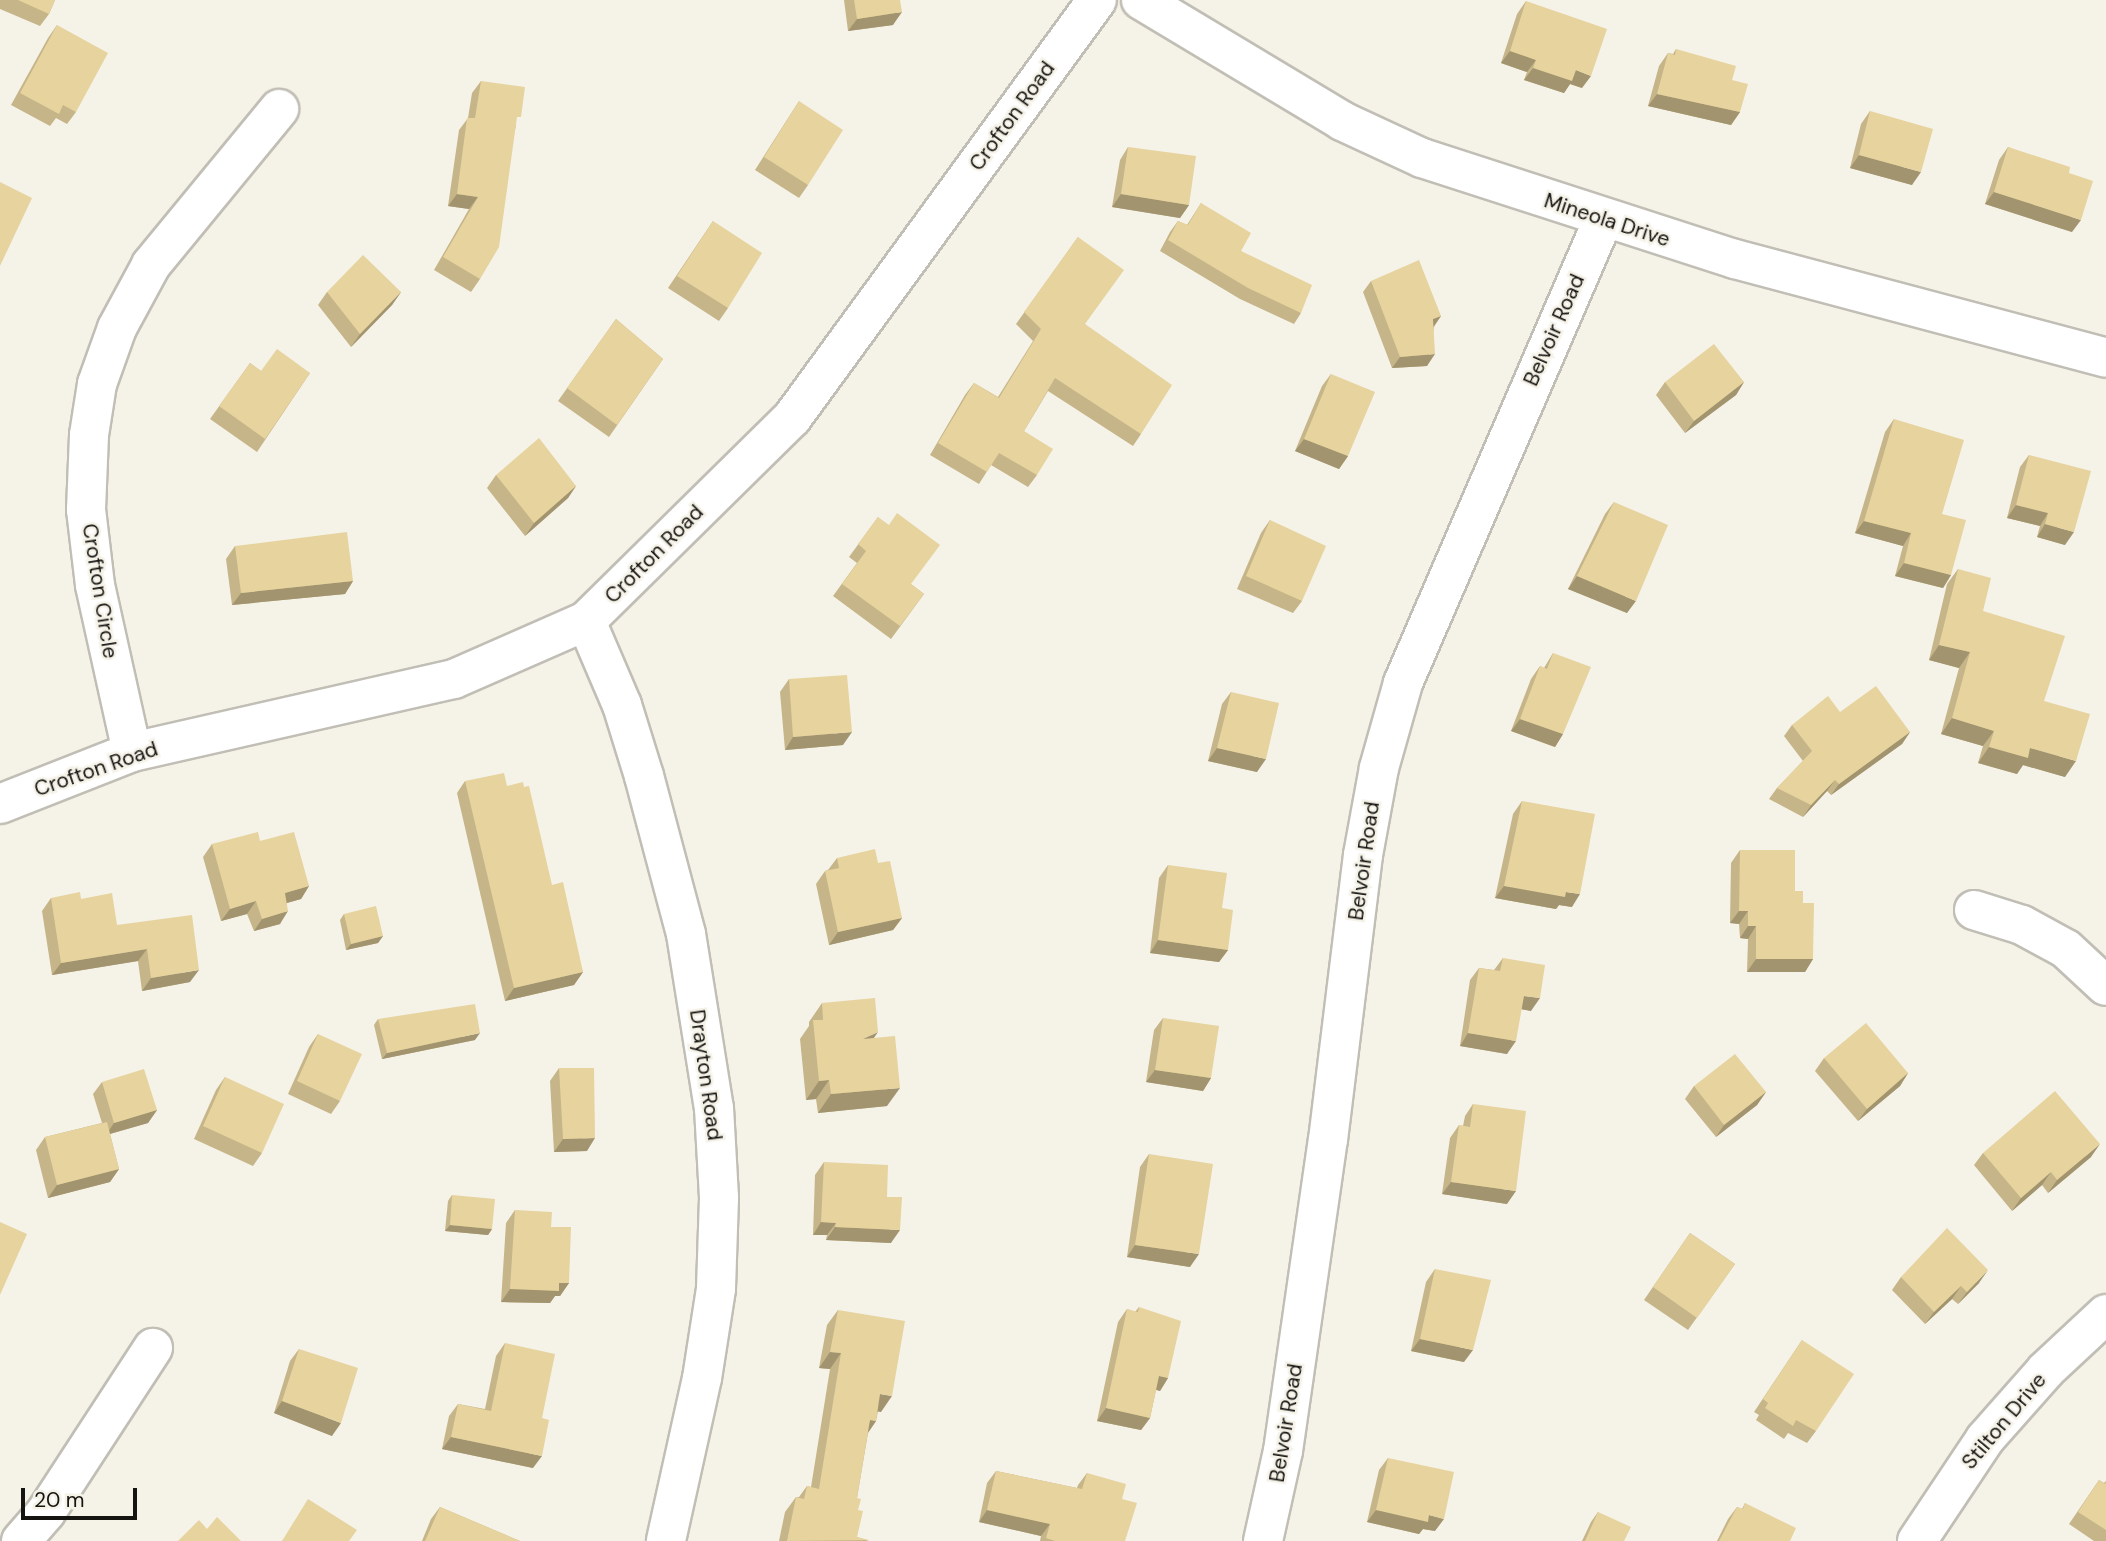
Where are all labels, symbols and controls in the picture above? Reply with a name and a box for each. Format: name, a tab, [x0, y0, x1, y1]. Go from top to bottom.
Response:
street label: Crofton Road	[964, 56, 1060, 176]
street label: Mineola Drive	[1541, 188, 1673, 252]
street label: Belvoir Road	[1518, 270, 1590, 390]
street label: Crofton Road	[600, 500, 708, 608]
street label: Crofton Circle	[77, 522, 123, 660]
street label: Crofton Road	[31, 736, 161, 802]
street label: Belvoir Road	[1343, 800, 1385, 922]
street label: Drayton Road	[684, 1008, 728, 1142]
street label: Belvoir Road	[1264, 1362, 1308, 1484]
street label: Stilton Drive	[1956, 1368, 2052, 1474]
scale bar	[24, 1474, 140, 1518]
text: 20 m	[34, 1486, 85, 1514]

